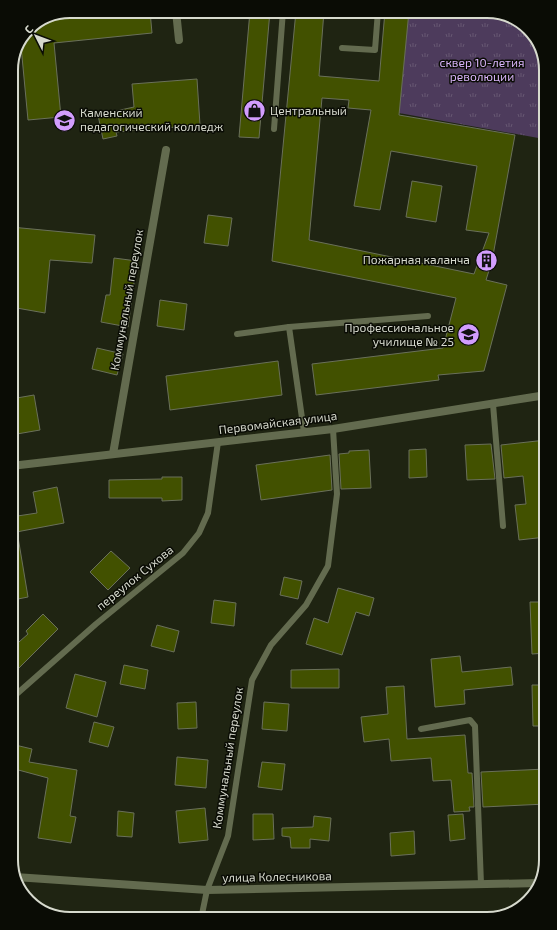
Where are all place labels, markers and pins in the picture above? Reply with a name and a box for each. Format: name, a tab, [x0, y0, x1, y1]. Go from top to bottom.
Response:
shop icon: Центральный	[241, 98, 267, 124]
place label: Центральный	[270, 103, 347, 117]
place label: Каменский педагогический колледж	[80, 105, 224, 133]
school or university icon: Каменский педагогический колледж	[52, 107, 78, 133]
building icon: Пожарная каланча	[473, 247, 499, 273]
place label: Пожарная каланча	[363, 252, 470, 266]
place label: Профессиональное училище № 25	[345, 320, 454, 349]
school or university icon: Профессиональное училище № 25	[456, 322, 482, 348]

